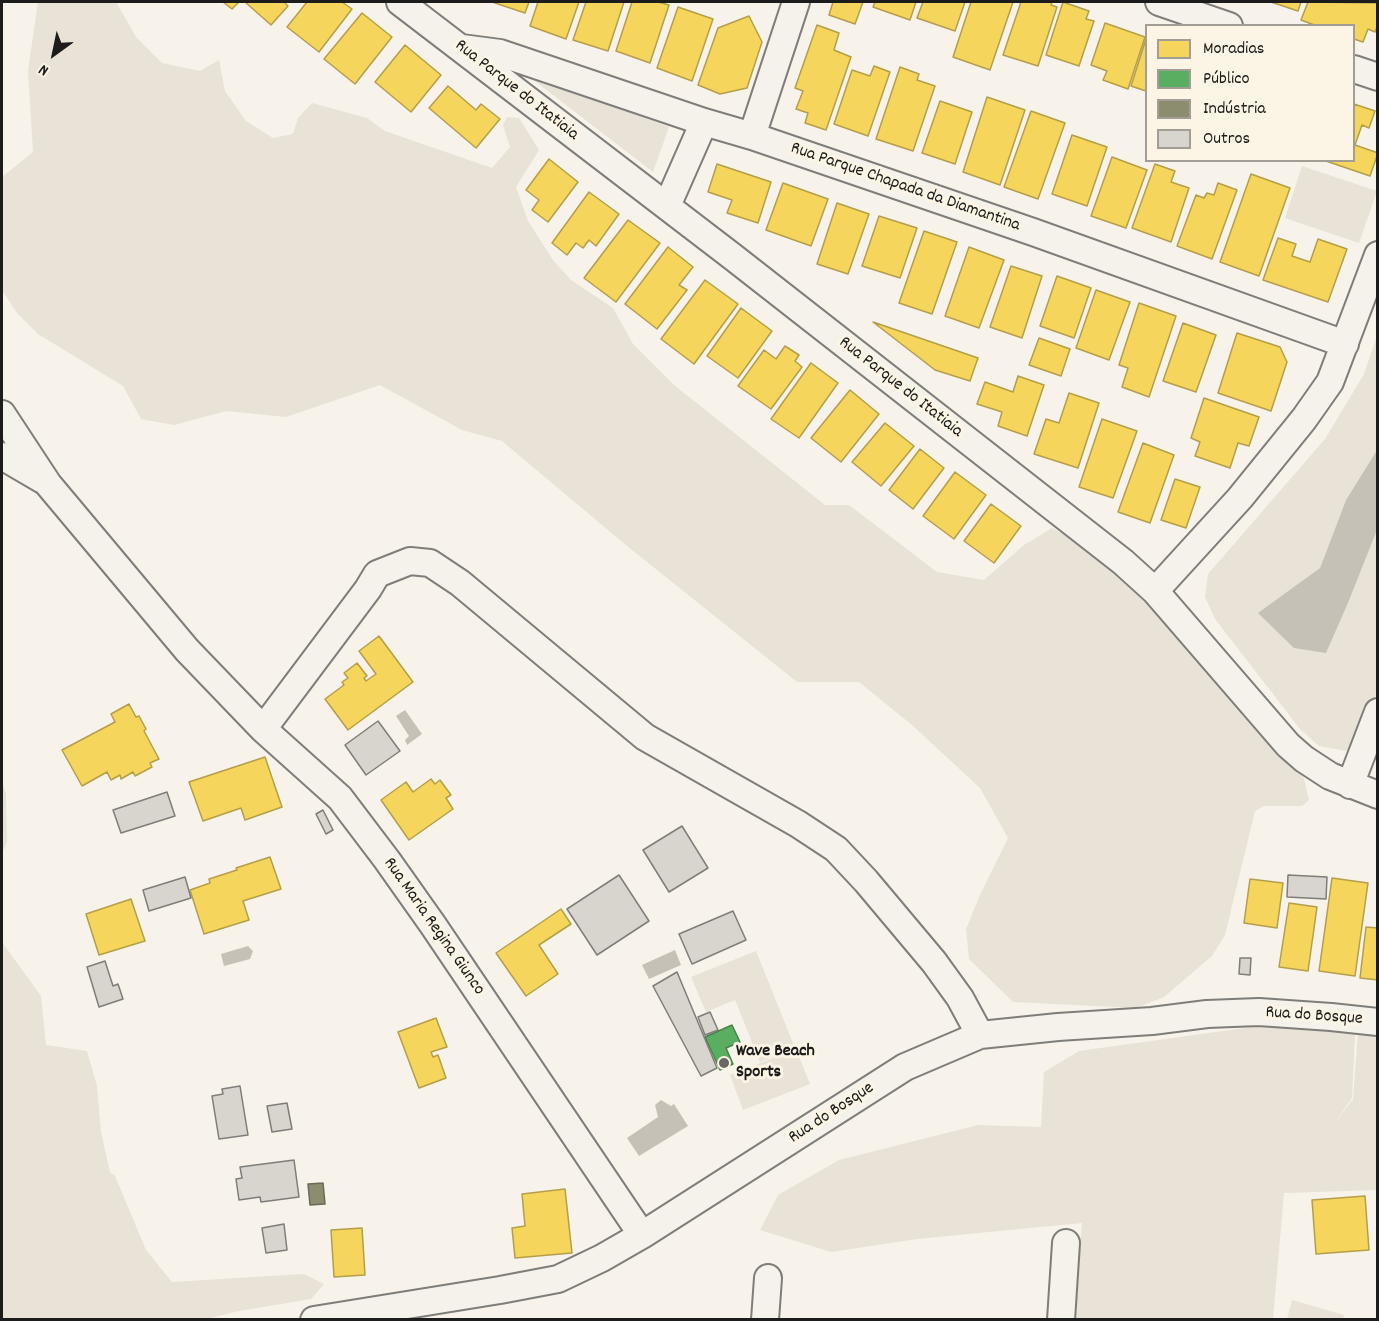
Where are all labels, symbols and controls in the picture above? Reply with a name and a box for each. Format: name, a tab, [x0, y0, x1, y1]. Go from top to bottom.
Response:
north arrow	[24, 24, 84, 84]
legend	[1145, 24, 1355, 162]
street label: Rua Parque do Itatiaia	[450, 36, 582, 146]
text: Moradias	[1203, 37, 1264, 62]
text: N	[34, 58, 54, 81]
text: Público	[1203, 67, 1250, 92]
text: Indústria	[1203, 97, 1266, 122]
text: Outros	[1203, 127, 1250, 152]
street label: Rua Parque Chapada da Diamantina	[787, 138, 1023, 238]
street label: Rua Parque do Itatiaia	[834, 333, 966, 443]
street label: Rua Maria Regina Giunco	[377, 854, 489, 1000]
street label: Rua do Bosque	[1265, 1003, 1363, 1031]
place label: Wave Beach Sports	[736, 1042, 815, 1084]
marker: Wave Beach Sports	[717, 1056, 731, 1070]
street label: Rua do Bosque	[785, 1078, 879, 1150]

